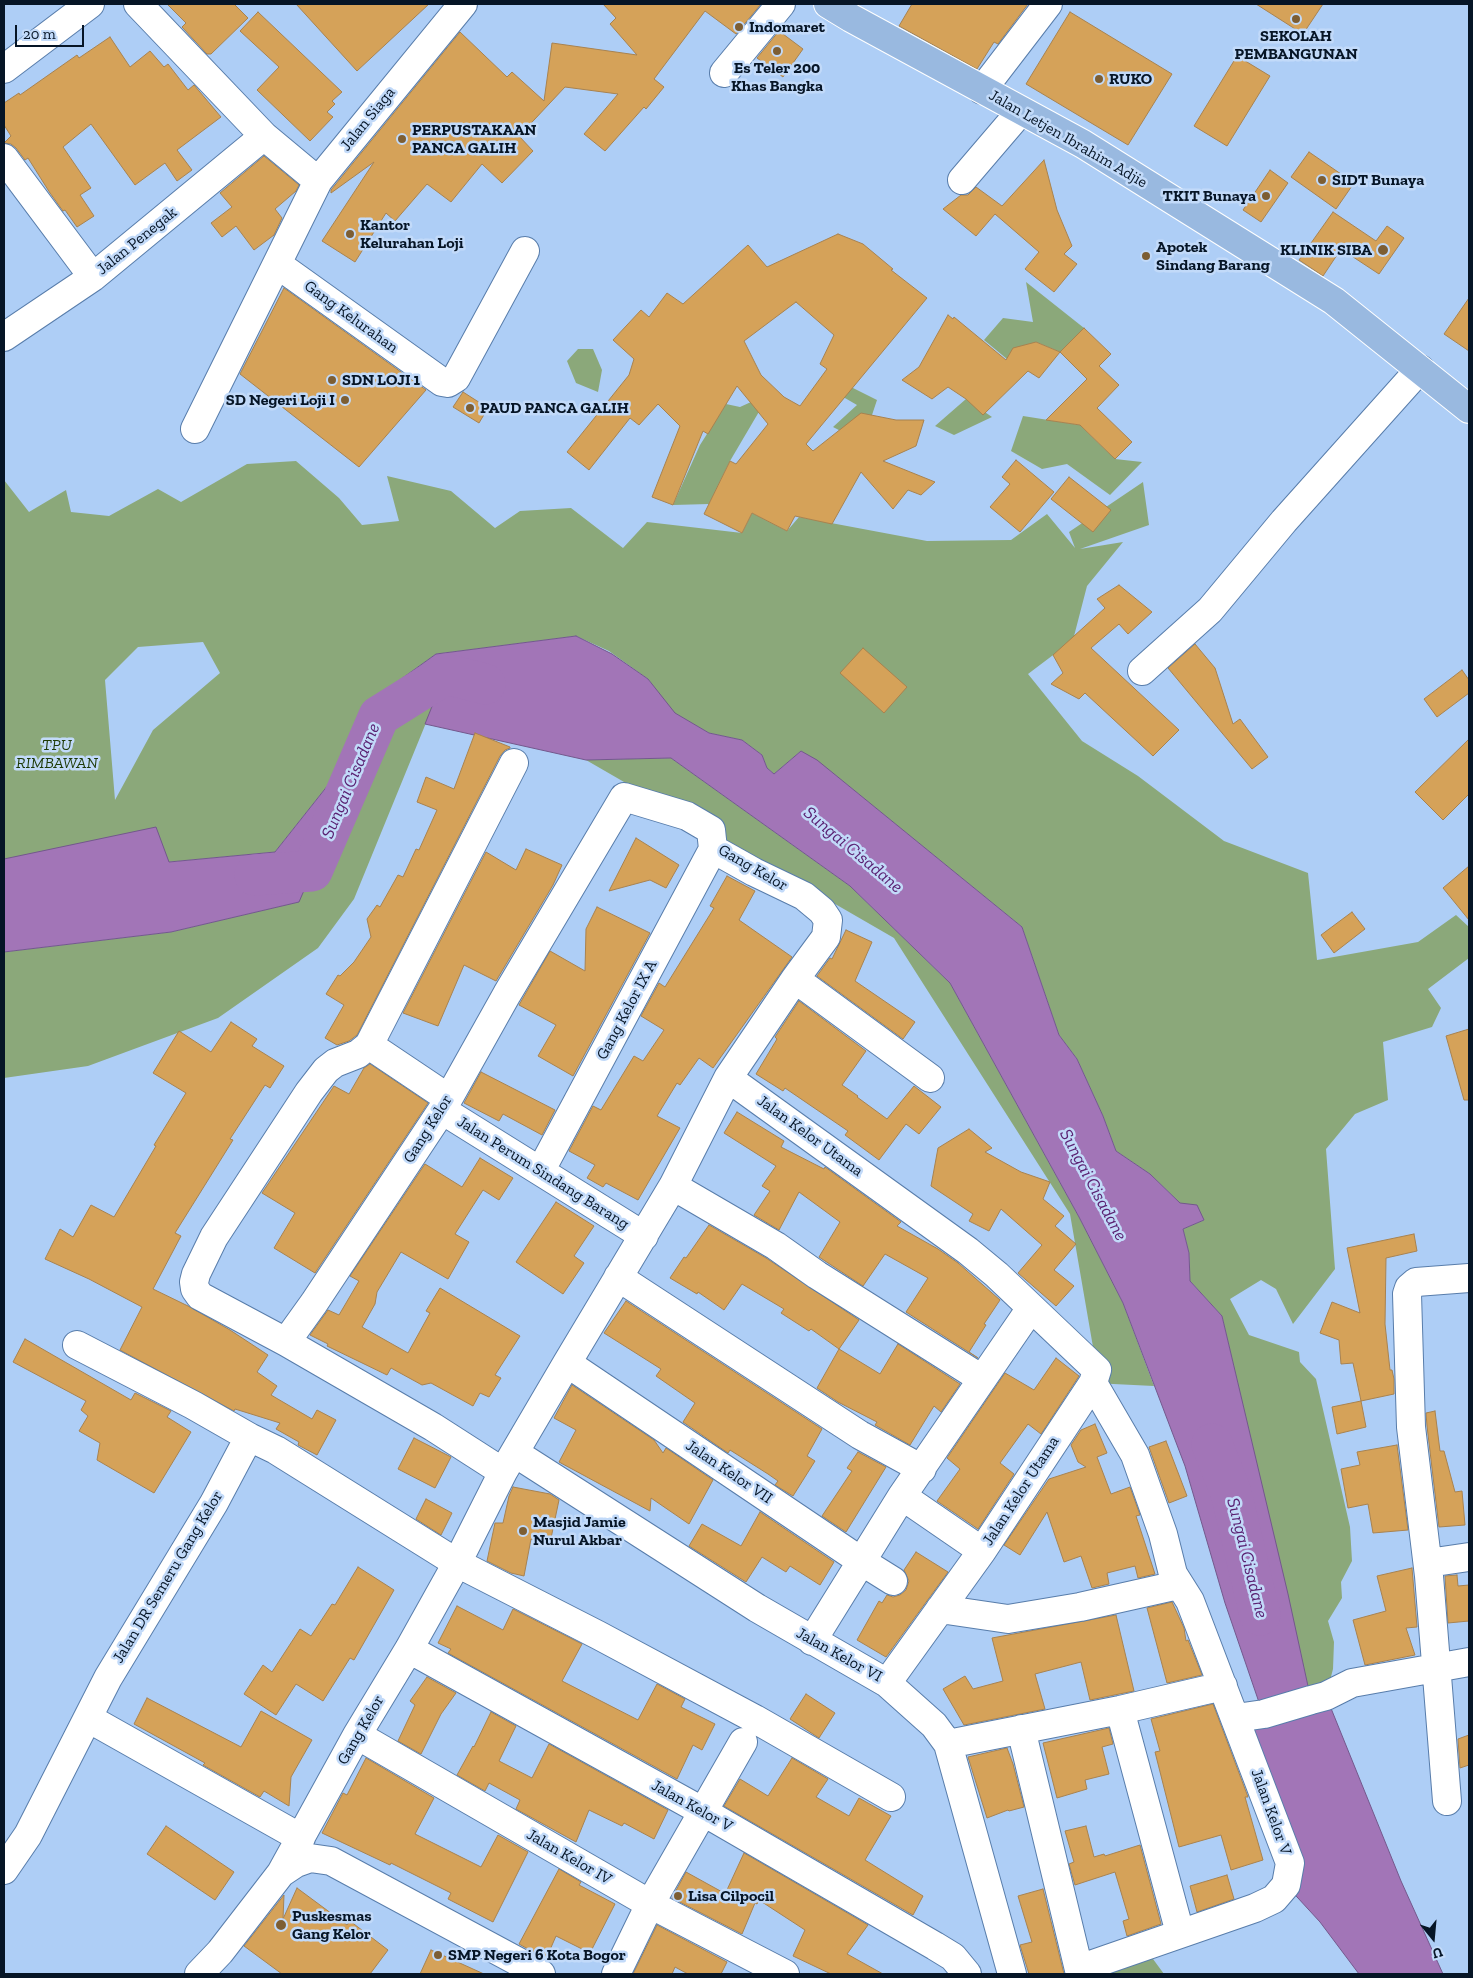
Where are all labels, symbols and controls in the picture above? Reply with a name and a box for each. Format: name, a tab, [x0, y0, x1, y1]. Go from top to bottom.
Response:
marker: SEKOLAH PEMBANGUNAN	[1290, 13, 1302, 25]
scale bar	[18, 15, 86, 47]
place label: Indomaret	[749, 17, 825, 37]
marker: Indomaret	[733, 21, 745, 33]
text: 20 m	[23, 25, 56, 43]
place label: SEKOLAH PEMBANGUNAN	[1234, 26, 1358, 64]
marker: Es Teler 200 Khas Bangka	[771, 45, 783, 57]
place label: Es Teler 200 Khas Bangka	[731, 58, 823, 96]
place label: RUKO	[1109, 69, 1152, 89]
marker: RUKO	[1093, 73, 1105, 85]
street label: Jalan Siaga	[336, 83, 400, 155]
street label: Jalan Letjen Ibrahim Adjie	[985, 86, 1151, 192]
place label: PERPUSTAKAAN PANCA GALIH	[412, 120, 537, 158]
marker: PERPUSTAKAAN PANCA GALIH	[396, 133, 408, 145]
place label: SIDT Bunaya	[1332, 170, 1424, 190]
marker: SIDT Bunaya	[1316, 174, 1328, 186]
place label: TKIT Bunaya	[1163, 186, 1256, 206]
marker: TKIT Bunaya	[1260, 190, 1272, 202]
street label: Jalan Penegak	[93, 203, 181, 279]
place label: Kantor Kelurahan Loji	[360, 215, 464, 253]
marker: Kantor Kelurahan Loji	[344, 228, 356, 240]
place label: Apotek Sindang Barang	[1156, 237, 1270, 275]
place label: KLINIK SIBA	[1280, 240, 1372, 260]
marker: KLINIK SIBA	[1376, 243, 1390, 257]
marker: Apotek Sindang Barang	[1140, 250, 1152, 262]
street label: Gang Kelurahan	[300, 277, 402, 357]
place label: SDN LOJI 1	[342, 370, 420, 390]
marker: SDN LOJI 1	[326, 374, 338, 386]
place label: SD Negeri Loji I	[226, 390, 335, 410]
marker: SD Negeri Loji I	[339, 394, 351, 406]
place label: PAUD PANCA GALIH	[480, 398, 629, 418]
marker: PAUD PANCA GALIH	[464, 402, 476, 414]
water label: Sungai Cisadane	[317, 720, 385, 842]
park label: TPU RIMBAWAN	[16, 735, 98, 773]
water label: Sungai Cisadane	[799, 802, 907, 898]
street label: Gang Kelor	[715, 840, 791, 896]
street label: Gang Kelor IX A	[593, 957, 661, 1063]
street label: Gang Kelor	[399, 1091, 457, 1167]
street label: Jalan Kelor Utama	[753, 1091, 867, 1181]
street label: Jalan Perum Sindang Barang	[454, 1112, 632, 1234]
water label: Sungai Cisadane	[1055, 1126, 1131, 1244]
street label: Jalan Kelor Utama	[979, 1433, 1063, 1549]
street label: Jalan Kelor VII	[682, 1436, 776, 1508]
street label: Jalan DR Semeru Gang Kelor	[109, 1487, 227, 1667]
water label: Sungai Cisadane	[1222, 1496, 1272, 1620]
place label: Masjid Jamie Nurul Akbar	[533, 1512, 626, 1550]
marker: Masjid Jamie Nurul Akbar	[517, 1525, 529, 1537]
street label: Jalan Kelor VI	[793, 1624, 885, 1686]
street label: Gang Kelor	[333, 1692, 389, 1768]
street label: Jalan Kelor V	[1247, 1766, 1295, 1858]
street label: Jalan Kelor V	[648, 1776, 736, 1836]
street label: Jalan Kelor IV	[523, 1825, 615, 1889]
place label: Lisa Cilpocil	[688, 1886, 774, 1906]
marker: Lisa Cilpocil	[672, 1890, 684, 1902]
place label: Puskesmas Gang Kelor	[292, 1906, 372, 1944]
north arrow	[1408, 1913, 1458, 1963]
marker: Puskesmas Gang Kelor	[274, 1918, 288, 1932]
text: U	[1430, 1943, 1445, 1962]
place label: SMP Negeri 6 Kota Bogor	[448, 1945, 626, 1965]
marker: SMP Negeri 6 Kota Bogor	[432, 1949, 444, 1961]

